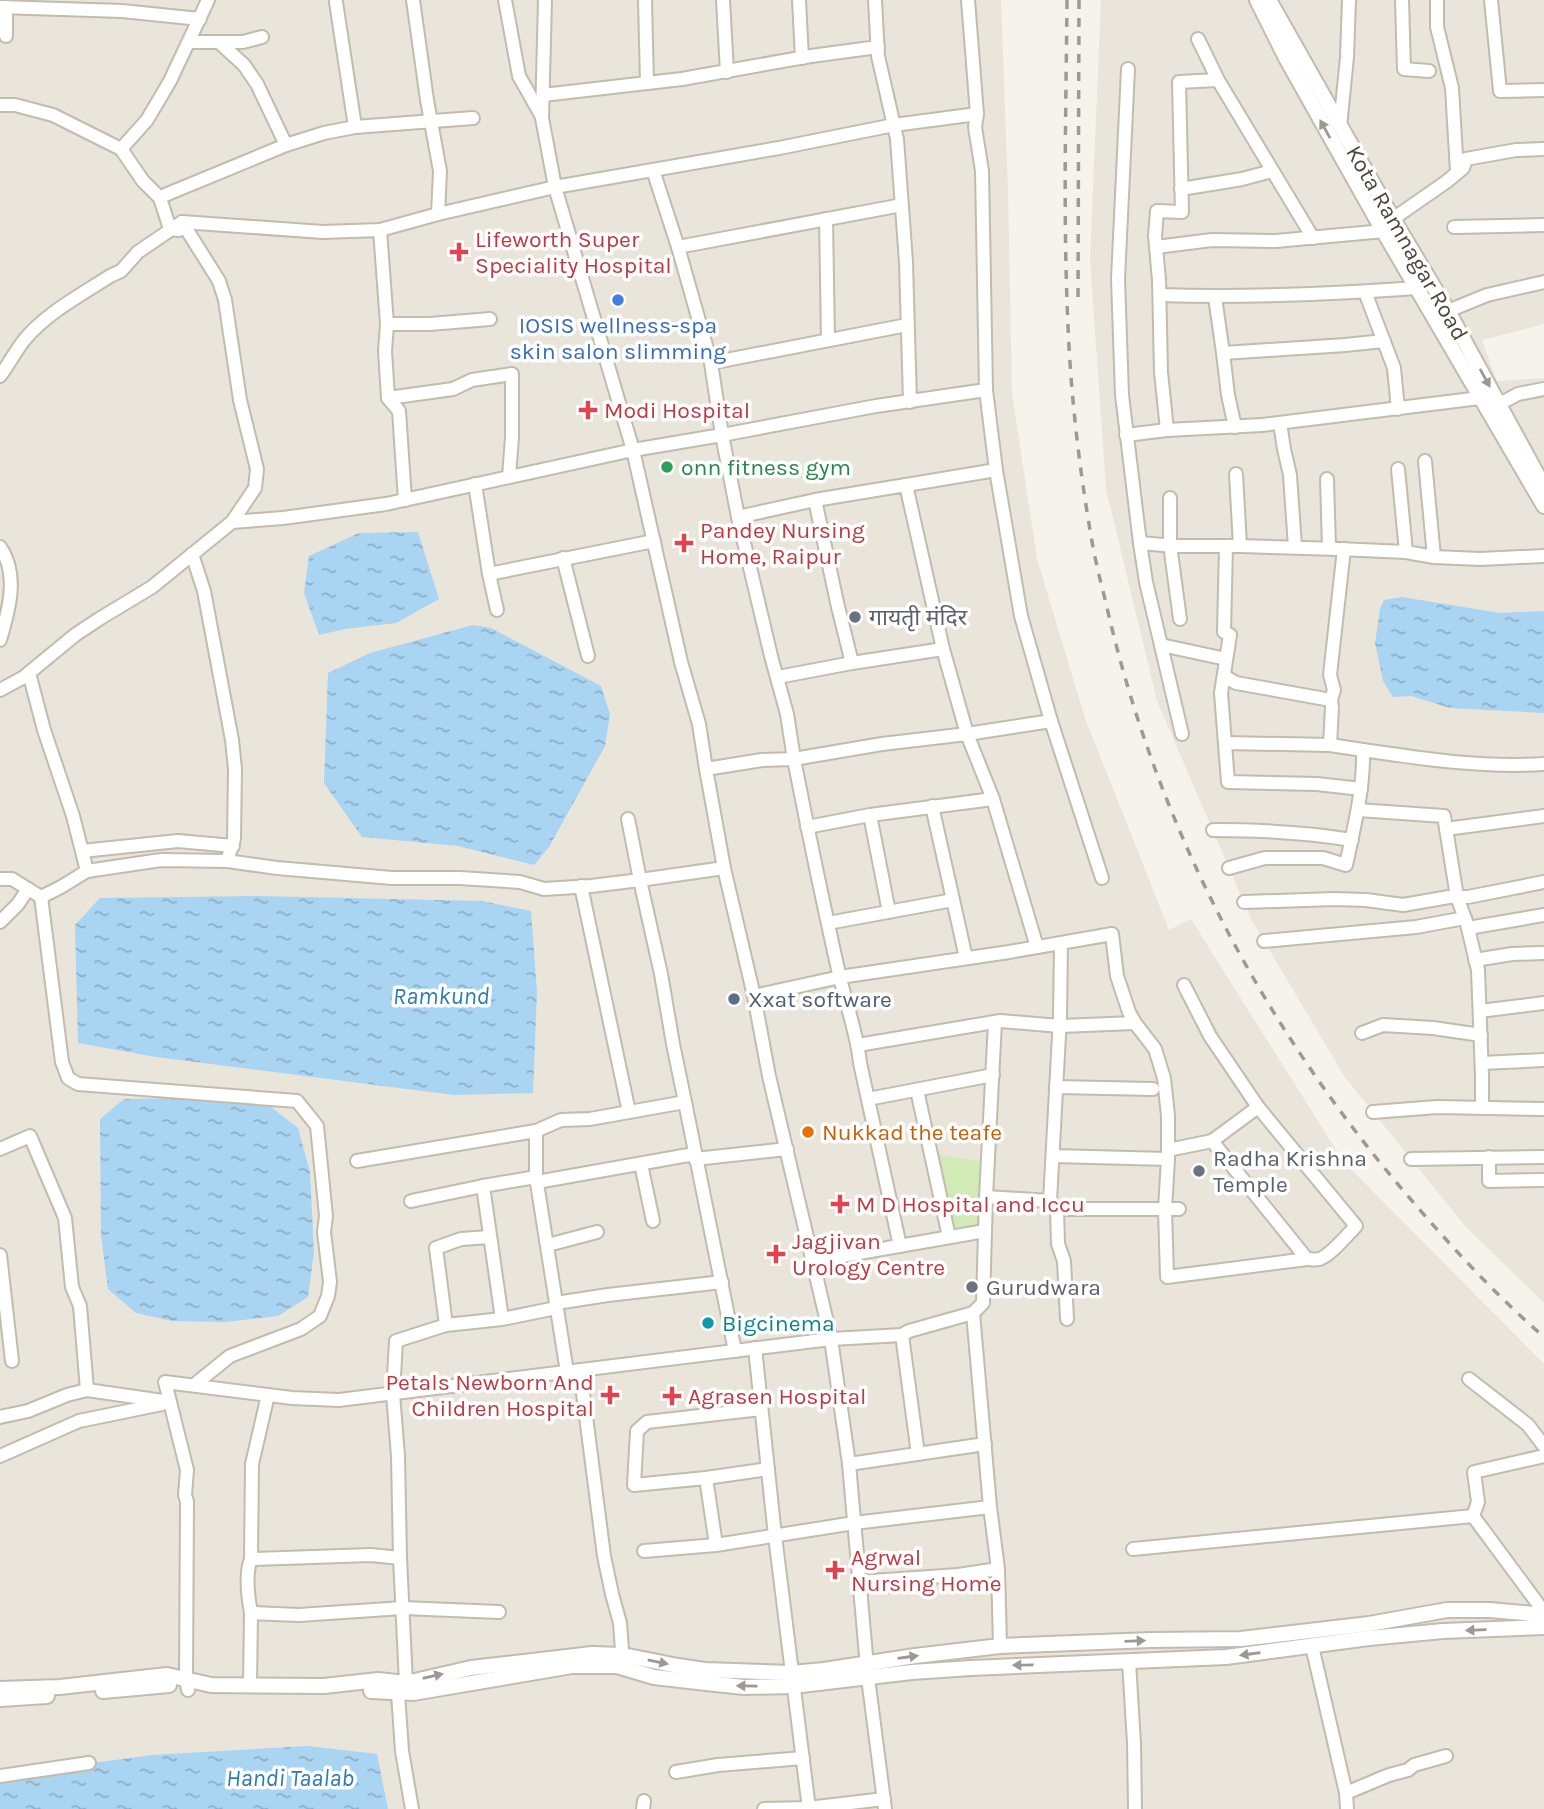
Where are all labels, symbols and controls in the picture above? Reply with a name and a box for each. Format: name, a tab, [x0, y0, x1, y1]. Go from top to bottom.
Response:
one-way arrow	[1319, 119, 1331, 139]
street label: Kota Ramnagar Road	[1340, 141, 1474, 345]
place label: Lifeworth Super Speciality Hospital	[475, 226, 672, 279]
marker: Lifeworth Super Speciality Hospital	[449, 242, 469, 262]
marker: IOSIS wellness-spa skin salon slimming	[610, 292, 626, 308]
place label: IOSIS wellness-spa skin salon slimming	[510, 312, 726, 365]
one-way arrow	[1479, 369, 1491, 388]
place label: Modi Hospital	[604, 397, 750, 424]
marker: Modi Hospital	[578, 400, 598, 420]
place label: onn fitness gym	[681, 454, 851, 481]
marker: onn fitness gym	[659, 459, 675, 475]
place label: Pandey Nursing Home, Raipur	[700, 517, 865, 570]
marker: Pandey Nursing Home, Raipur	[674, 533, 694, 553]
place label: गायतृी मंदिर	[869, 604, 968, 632]
marker: गायतृी मंदिर	[847, 609, 863, 625]
water label: Ramkund	[393, 982, 489, 1010]
place label: Xxat software	[748, 986, 892, 1013]
marker: Xxat software	[726, 991, 742, 1007]
place label: Nukkad the teafe	[822, 1119, 1002, 1146]
marker: Nukkad the teafe	[800, 1124, 816, 1140]
place label: Radha Krishna Temple	[1213, 1145, 1367, 1198]
marker: Radha Krishna Temple	[1191, 1163, 1207, 1179]
place label: M D Hospital and Iccu	[856, 1191, 1085, 1218]
marker: M D Hospital and Iccu	[830, 1194, 850, 1214]
place label: Jagjivan Urology Centre	[792, 1228, 945, 1281]
marker: Jagjivan Urology Centre	[766, 1244, 786, 1264]
place label: Gurudwara	[986, 1274, 1101, 1301]
marker: Gurudwara	[964, 1279, 980, 1295]
place label: Bigcinema	[722, 1310, 835, 1337]
marker: Bigcinema	[700, 1315, 716, 1331]
place label: Petals Newborn And Children Hospital	[385, 1369, 594, 1422]
place label: Agrasen Hospital	[688, 1383, 867, 1410]
marker: Petals Newborn And Children Hospital	[600, 1385, 620, 1405]
marker: Agrasen Hospital	[662, 1386, 682, 1406]
place label: Agrwal Nursing Home	[851, 1544, 1002, 1597]
marker: Agrwal Nursing Home	[825, 1560, 845, 1580]
one-way arrow	[1465, 1624, 1487, 1635]
one-way arrow	[1124, 1635, 1146, 1646]
one-way arrow	[1239, 1649, 1261, 1660]
one-way arrow	[897, 1651, 919, 1662]
one-way arrow	[647, 1657, 669, 1668]
one-way arrow	[1011, 1660, 1033, 1671]
one-way arrow	[422, 1670, 444, 1681]
one-way arrow	[736, 1680, 758, 1692]
water label: Handi Taalab	[226, 1764, 354, 1792]

